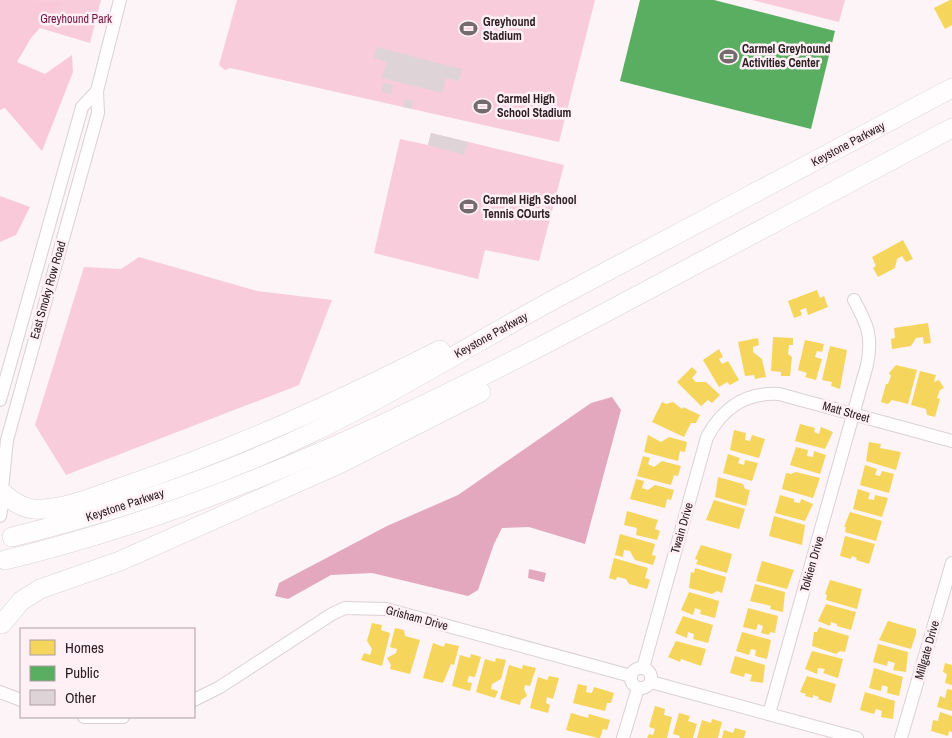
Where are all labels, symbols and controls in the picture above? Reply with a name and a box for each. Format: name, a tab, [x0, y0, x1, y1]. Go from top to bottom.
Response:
park label: Greyhound Park	[40, 11, 112, 27]
place label: Greyhound Stadium	[483, 14, 536, 44]
sports icon: Greyhound Stadium	[459, 19, 479, 39]
place label: Carmel Greyhound Activities Center	[742, 41, 831, 71]
sports icon: Carmel Greyhound Activities Center	[718, 46, 738, 66]
place label: Carmel High School Stadium	[497, 91, 572, 121]
sports icon: Carmel High School Stadium	[473, 96, 493, 116]
street label: Keystone Parkway	[808, 118, 888, 170]
place label: Carmel High School Tennis COurts	[483, 192, 577, 222]
sports icon: Carmel High School Tennis COurts	[459, 197, 479, 217]
street label: East Smoky Row Road	[26, 239, 70, 341]
street label: Keystone Parkway	[451, 308, 531, 362]
street label: Matt Street	[821, 398, 872, 426]
street label: Keystone Parkway	[84, 485, 166, 525]
street label: Twain Drive	[667, 501, 697, 555]
street label: Tolkien Drive	[796, 534, 828, 594]
street label: Grisham Drive	[384, 602, 450, 634]
street label: Millgate Drive	[911, 619, 943, 681]
legend	[20, 628, 195, 718]
text: Homes	[65, 637, 104, 658]
text: Public	[65, 662, 99, 683]
text: Other	[65, 687, 96, 708]

